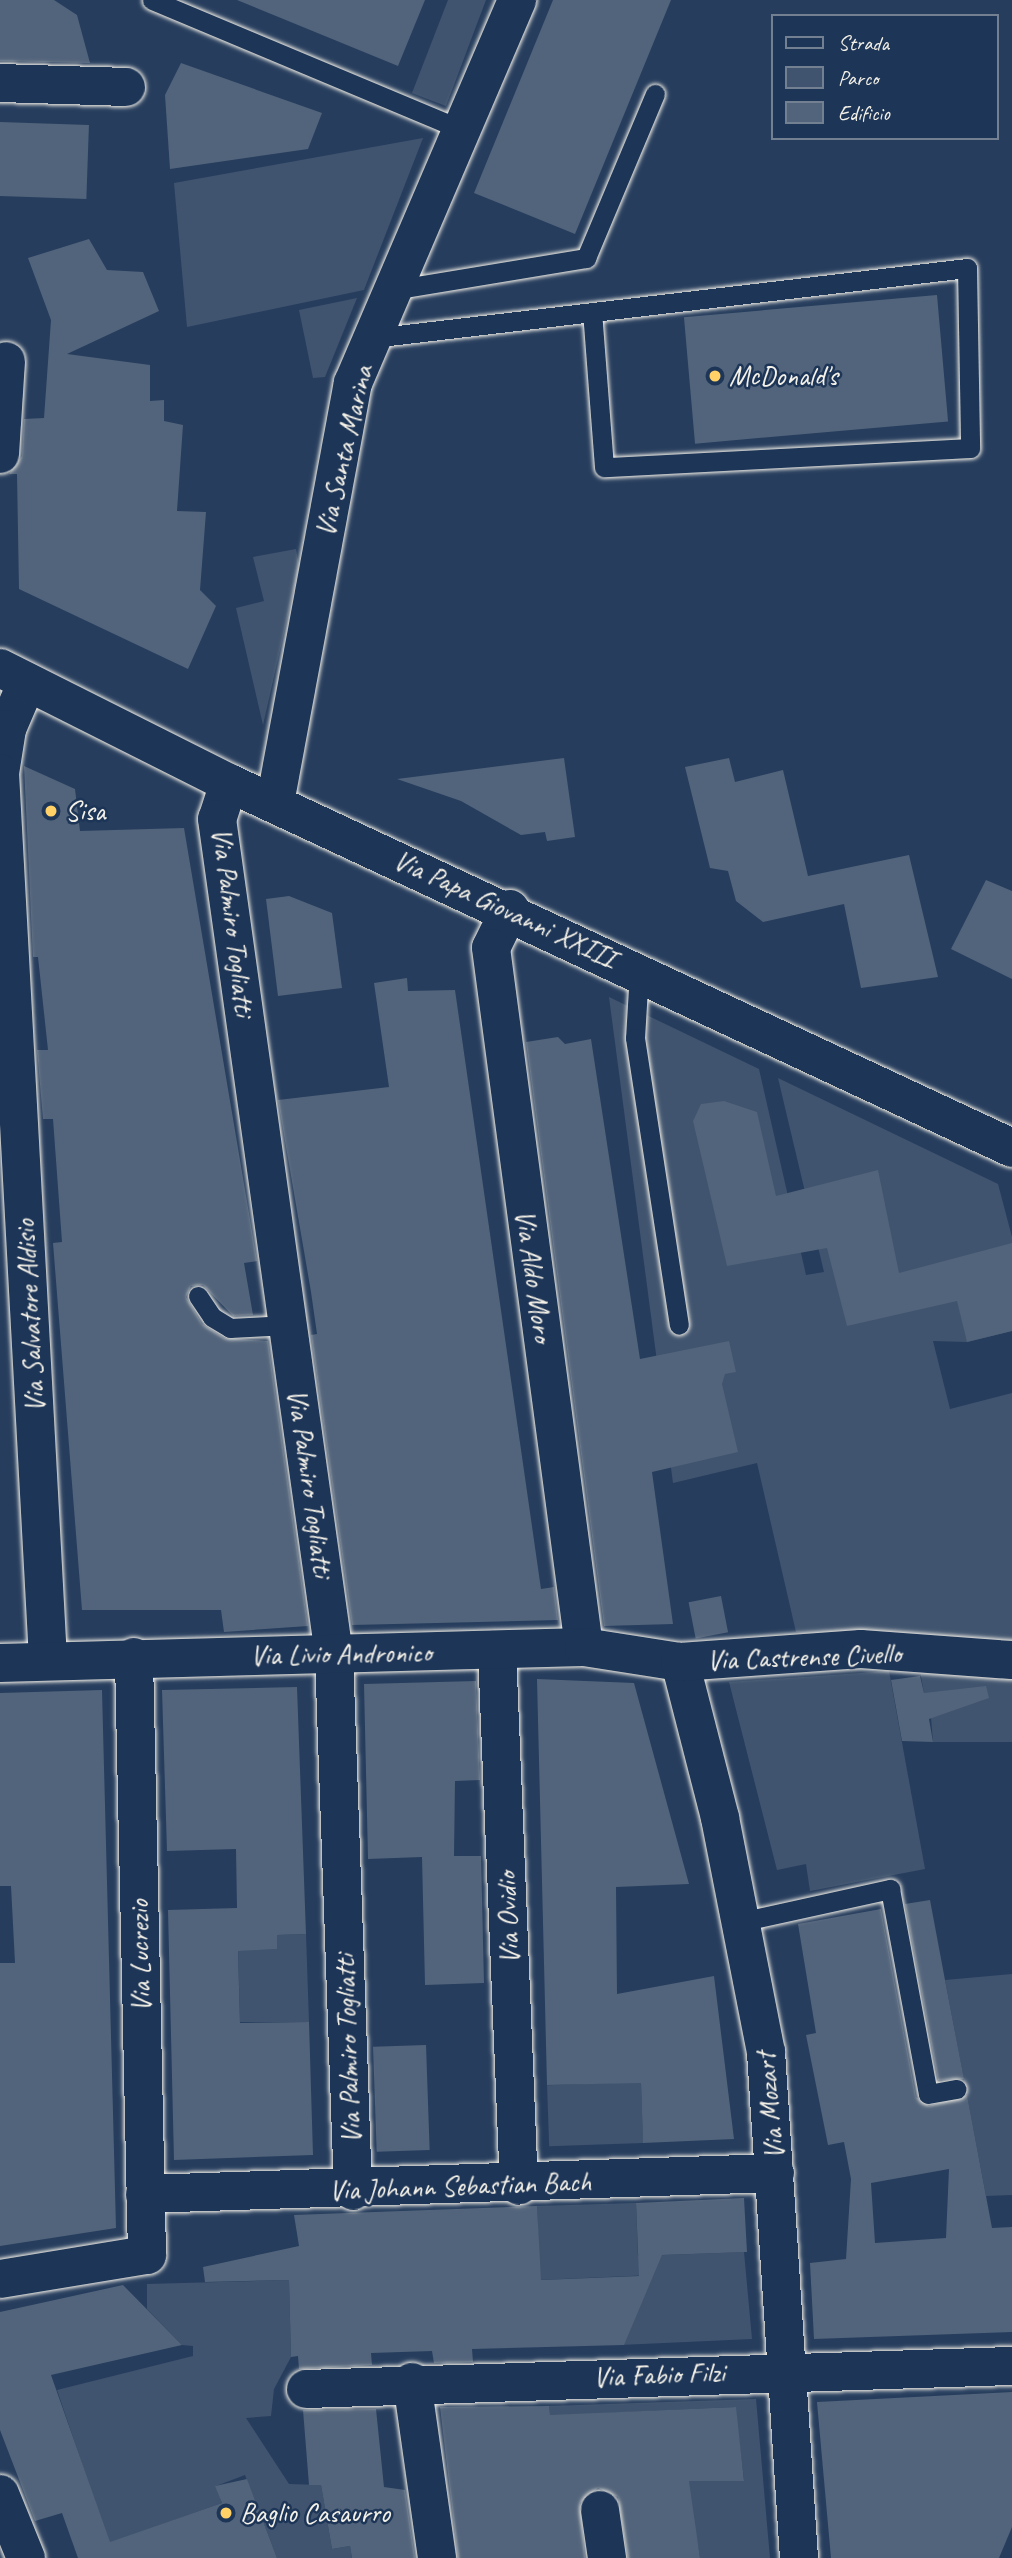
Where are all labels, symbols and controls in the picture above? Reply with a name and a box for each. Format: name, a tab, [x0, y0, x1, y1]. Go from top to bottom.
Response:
legend	[771, 14, 998, 140]
text: Strada	[838, 30, 889, 56]
text: Parco	[838, 65, 878, 91]
text: Edificio	[838, 100, 890, 126]
place label: McDonald's	[729, 359, 838, 393]
street label: Via Santa Marina	[308, 362, 380, 540]
marker: McDonald's	[707, 368, 723, 384]
place label: Sisa	[65, 794, 105, 828]
marker: Sisa	[43, 803, 59, 819]
street label: Via Palmiro Togliatti	[205, 825, 261, 1019]
street label: Via Papa Giovanni XXIII	[389, 843, 621, 975]
street label: Via Aldo Moro	[508, 1208, 560, 1344]
street label: Via Salvatore Aldisio	[8, 1219, 52, 1413]
street label: Via Palmiro Togliatti	[280, 1386, 340, 1580]
street label: Via Livio Andronico	[250, 1636, 432, 1672]
street label: Via Castrense Civello	[706, 1637, 902, 1677]
street label: Via Ovidio	[490, 1871, 526, 1965]
street label: Via Lucrezio	[122, 1900, 158, 2012]
street label: Via Palmiro Togliatti	[328, 1953, 368, 2145]
street label: Via Mozart	[749, 2052, 791, 2160]
street label: Via Johann Sebastian Bach	[328, 2165, 592, 2207]
street label: Via Fabio Filzi	[592, 2356, 726, 2394]
place label: Baglio Casaurro	[240, 2496, 390, 2530]
marker: Baglio Casaurro	[218, 2505, 234, 2521]

